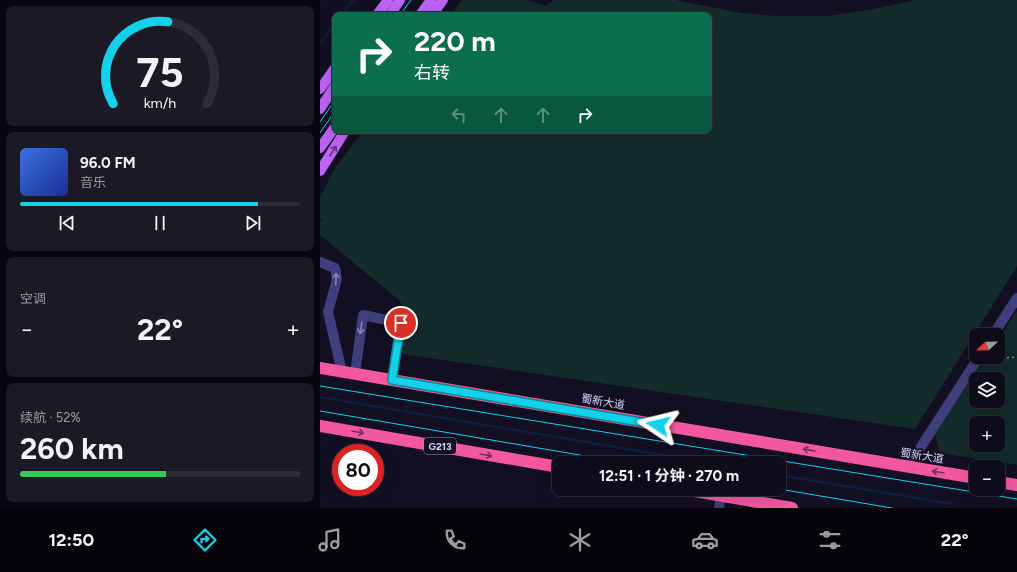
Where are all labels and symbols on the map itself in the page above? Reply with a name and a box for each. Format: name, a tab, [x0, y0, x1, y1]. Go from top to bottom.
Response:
one-way arrow	[329, 145, 337, 157]
one-way arrow	[332, 273, 340, 286]
pin	[384, 306, 418, 340]
one-way arrow	[357, 321, 365, 334]
north arrow	[969, 328, 1005, 364]
street label: 蜀新大道	[580, 392, 626, 412]
position arrow	[637, 404, 679, 446]
one-way arrow	[352, 428, 365, 436]
road number: G213	[424, 438, 456, 454]
speed limit sign: 80	[332, 444, 384, 496]
one-way arrow	[803, 446, 816, 454]
street label: 蜀新大道	[899, 446, 945, 466]
one-way arrow	[480, 451, 493, 459]
one-way arrow	[931, 468, 944, 476]

